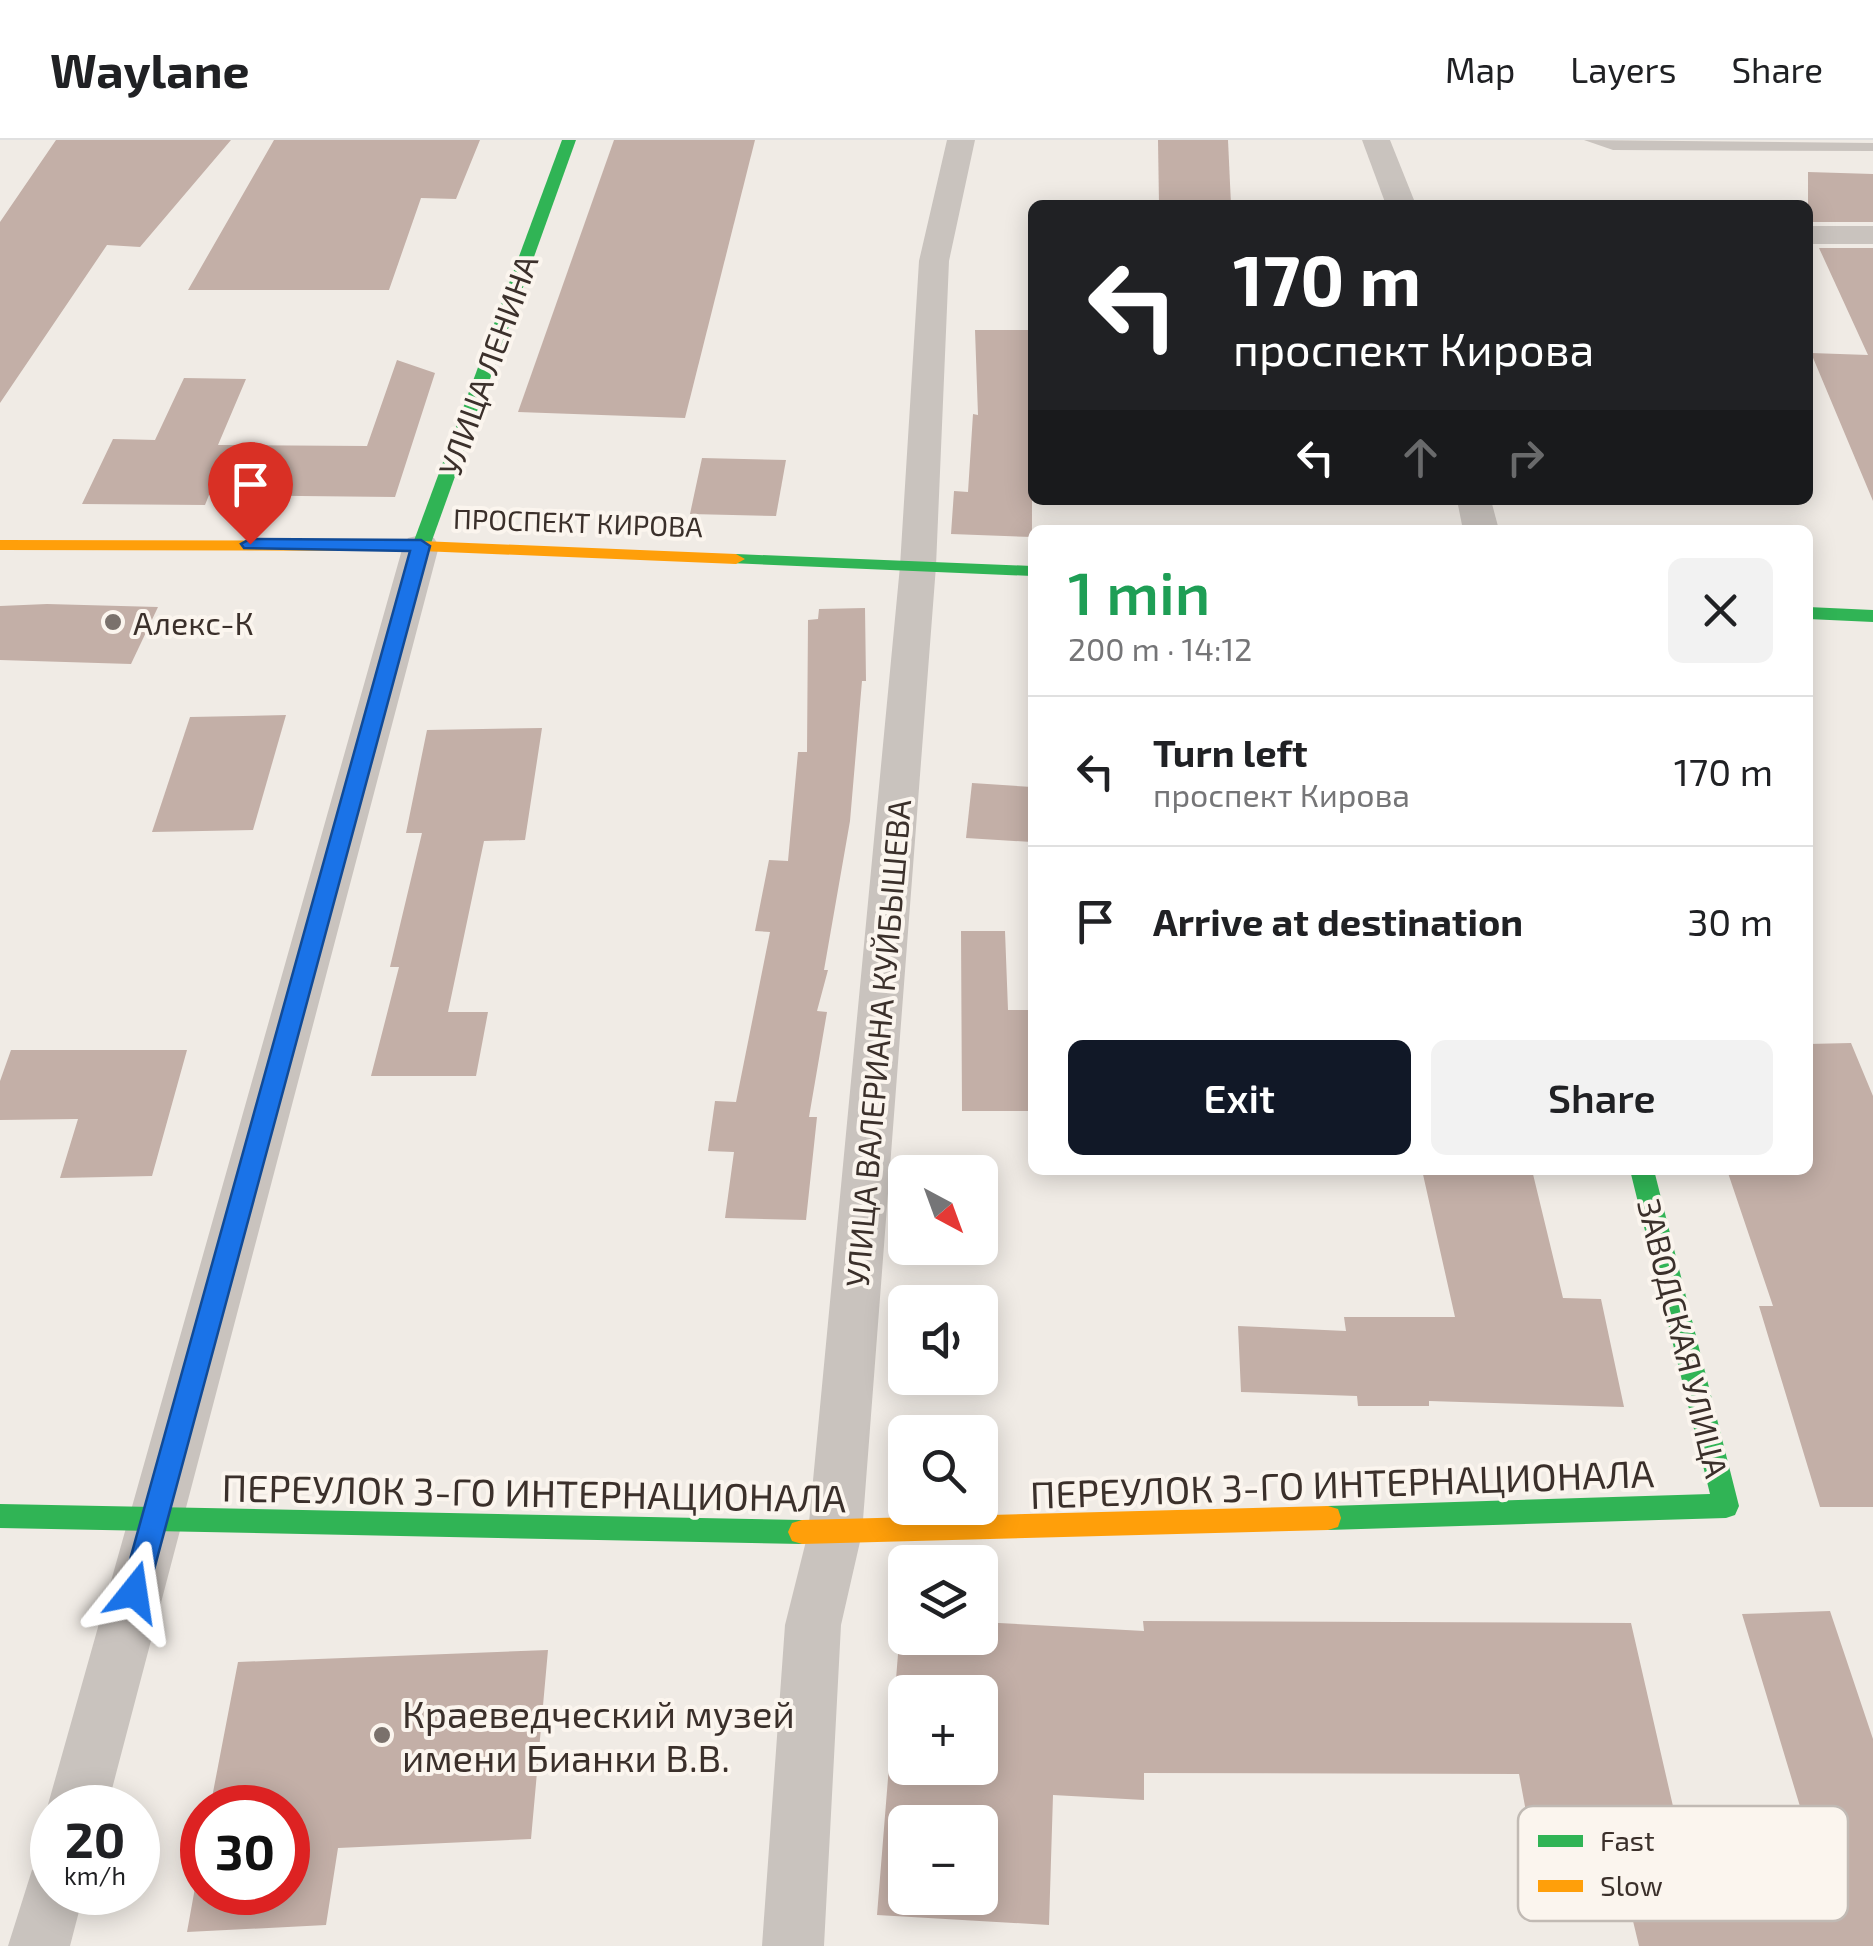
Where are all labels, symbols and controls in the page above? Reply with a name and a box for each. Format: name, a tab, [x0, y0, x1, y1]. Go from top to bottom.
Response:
text: Waylane	[50, 40, 250, 98]
text: Map	[1445, 48, 1515, 90]
text: Layers	[1570, 48, 1676, 90]
text: Share	[1731, 48, 1823, 90]
text: 170 m	[1233, 236, 1421, 320]
icon: left	[1068, 240, 1198, 370]
street label: УЛИЦА ЛЕНИНА	[429, 249, 545, 481]
text: проспект Кирова	[1233, 321, 1594, 375]
icon: left	[1288, 430, 1343, 485]
icon: ahead	[1393, 430, 1448, 485]
icon: right	[1498, 430, 1553, 485]
pin	[208, 442, 293, 545]
icon: arrive	[223, 457, 278, 512]
street label: ПРОСПЕКТ КИРОВА	[453, 501, 704, 543]
text: 1 min	[1068, 555, 1210, 627]
button: close	[1668, 558, 1773, 663]
place label: Алекс-К	[133, 603, 254, 641]
marker: Алекс-К	[102, 611, 124, 633]
text: 200 m · 14:12	[1068, 629, 1252, 667]
text: Turn left	[1153, 729, 1308, 775]
icon: left	[1068, 744, 1123, 799]
text: 170 m	[1674, 748, 1773, 794]
text: проспект Кирова	[1153, 775, 1410, 813]
street label: УЛИЦА ВАЛЕРИАНА КУЙБЫШЕВА	[837, 797, 917, 1288]
icon: arrive	[1068, 894, 1123, 949]
text: Arrive at destination	[1153, 898, 1523, 944]
text: 30 m	[1687, 898, 1773, 944]
button: Exit	[1068, 1040, 1411, 1155]
button: Share	[1431, 1040, 1773, 1155]
north arrow	[888, 1155, 998, 1265]
map controls	[888, 1155, 998, 1915]
street label: ЗАВОДСКАЯ УЛИЦА	[1631, 1195, 1737, 1481]
button: sound	[888, 1285, 998, 1395]
button: search	[888, 1415, 998, 1525]
street label: ПЕРЕУЛОК 3-ГО ИНТЕРНАЦИОНАЛА	[1029, 1449, 1655, 1517]
street label: ПЕРЕУЛОК 3-ГО ИНТЕРНАЦИОНАЛА	[221, 1464, 847, 1520]
position arrow	[82, 1540, 186, 1644]
button: layers	[888, 1545, 998, 1655]
button: +	[888, 1675, 998, 1785]
place label: Краеведческий музей имени Бианки В.В.	[402, 1690, 795, 1780]
marker: Краеведческий музей имени Бианки В.В.	[371, 1724, 393, 1746]
speed limit sign: 30	[180, 1785, 310, 1915]
button: −	[888, 1805, 998, 1915]
legend	[1518, 1806, 1848, 1921]
text: 20	[65, 1808, 125, 1868]
text: Fast	[1600, 1823, 1655, 1857]
text: km/h	[64, 1860, 126, 1890]
text: Slow	[1600, 1868, 1663, 1902]

